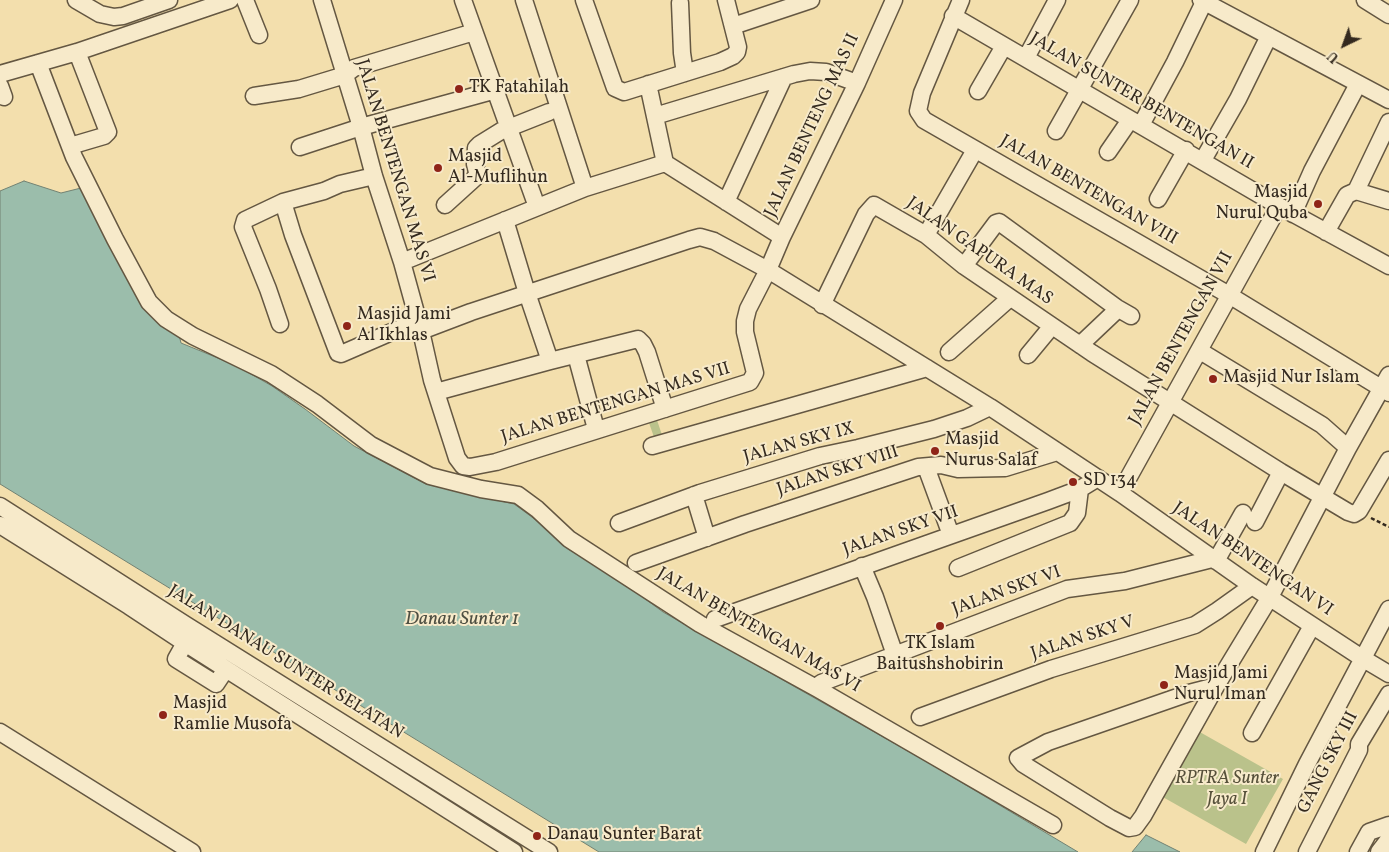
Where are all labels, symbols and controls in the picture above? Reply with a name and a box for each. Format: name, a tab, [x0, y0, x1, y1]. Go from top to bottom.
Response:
north arrow	[1319, 20, 1369, 70]
street label: JALAN SUNTER BENTENGAN II	[1025, 29, 1257, 175]
street label: JALAN BENTENG MAS II	[761, 31, 865, 221]
text: U	[1324, 46, 1344, 67]
street label: JALAN BENTENGAN MAS VI	[350, 57, 438, 285]
place label: TK Fatahilah	[469, 78, 569, 100]
marker: TK Fatahilah	[453, 83, 465, 95]
street label: JALAN BENTENGAN VIII	[995, 131, 1181, 251]
place label: Masjid Al-Muflihun	[448, 147, 548, 190]
marker: Masjid Al-Muflihun	[432, 162, 444, 174]
place label: Masjid Nurul Quba	[1216, 183, 1308, 225]
street label: JALAN GAPURA MAS	[901, 193, 1057, 311]
marker: Masjid Nurul Quba	[1312, 198, 1324, 210]
street label: JALAN BENTENGAN VII	[1125, 248, 1239, 430]
place label: Masjid Jami Al Ikhlas	[357, 305, 451, 348]
marker: Masjid Jami Al Ikhlas	[341, 320, 353, 332]
street label: JALAN BENTENGAN MAS VII	[499, 359, 733, 449]
place label: Masjid Nur Islam	[1223, 368, 1360, 390]
marker: Masjid Nur Islam	[1207, 373, 1219, 385]
street label: JALAN SKY IX	[741, 419, 857, 469]
place label: Masjid Nurus Salaf	[945, 430, 1037, 472]
street label: JALAN SKY VIII	[774, 442, 902, 502]
marker: Masjid Nurus Salaf	[929, 445, 941, 457]
place label: SD 134	[1083, 471, 1137, 493]
marker: SD 134	[1067, 476, 1079, 488]
street label: JALAN BENTENGAN VI	[1168, 498, 1336, 622]
street label: JALAN SKY VII	[841, 502, 961, 562]
street label: JALAN SKY VI	[950, 562, 1064, 622]
street label: JALAN BENTENGAN MAS VI	[652, 564, 864, 698]
street label: JALAN DANAU SUNTER SELATAN	[163, 581, 407, 745]
water label: Danau Sunter 1	[405, 610, 519, 632]
street label: JALAN SKY V	[1028, 612, 1138, 666]
marker: TK Islam Baitushshobirin	[934, 620, 946, 632]
place label: TK Islam Baitushshobirin	[876, 634, 1004, 676]
place label: Masjid Jami Nurul Iman	[1174, 664, 1268, 706]
marker: Masjid Jami Nurul Iman	[1158, 679, 1170, 691]
place label: Masjid Ramlie Musofa	[173, 694, 292, 736]
street label: GANG SKY III	[1294, 708, 1364, 818]
marker: Masjid Ramlie Musofa	[157, 709, 169, 721]
park label: RPTRA Sunter Jaya I	[1175, 769, 1279, 812]
place label: Danau Sunter Barat	[547, 825, 702, 847]
marker: Danau Sunter Barat	[531, 830, 543, 842]

